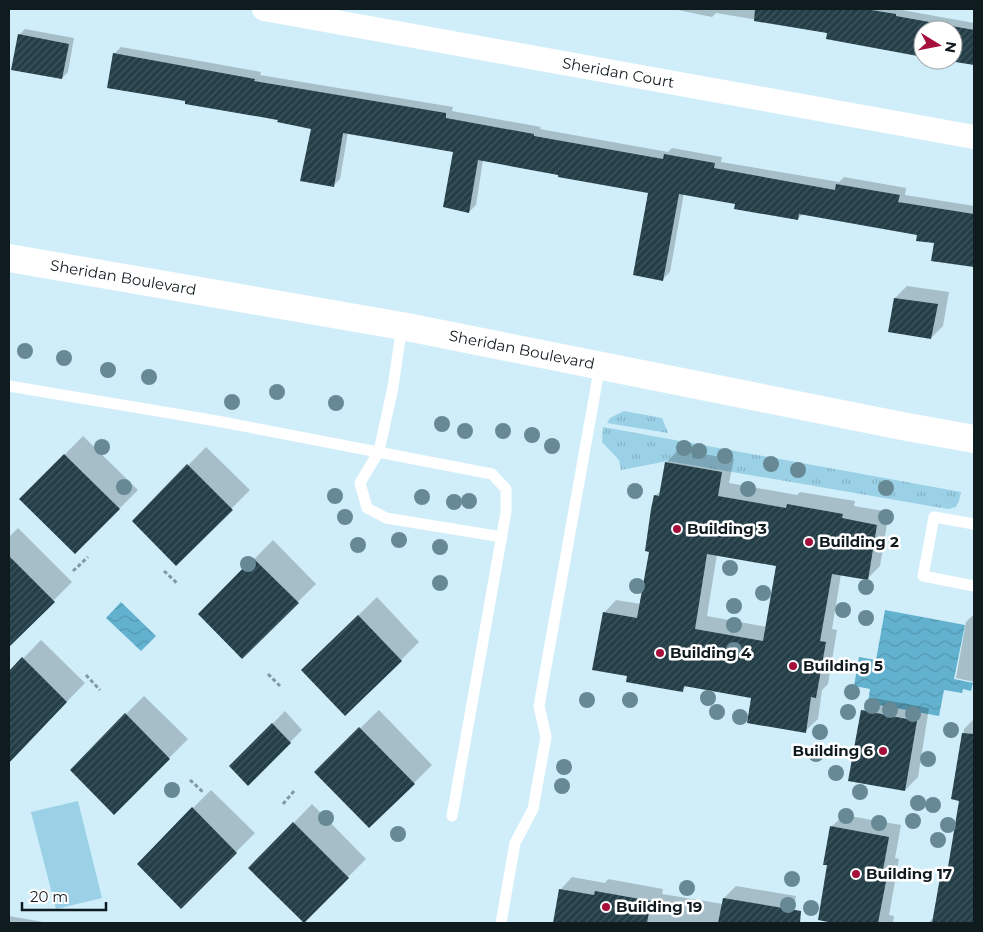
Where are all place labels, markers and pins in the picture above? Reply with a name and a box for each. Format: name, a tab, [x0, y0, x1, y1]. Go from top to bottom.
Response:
place label: Building 3	[687, 519, 767, 538]
marker: Building 3	[671, 523, 683, 535]
place label: Building 2	[819, 532, 899, 551]
marker: Building 2	[803, 536, 815, 548]
place label: Building 4	[670, 643, 752, 662]
marker: Building 4	[654, 647, 666, 659]
place label: Building 5	[803, 656, 883, 675]
marker: Building 5	[787, 660, 799, 672]
place label: Building 6	[793, 741, 873, 760]
marker: Building 6	[877, 745, 889, 757]
place label: Building 17	[866, 864, 952, 883]
marker: Building 17	[850, 868, 862, 880]
place label: Building 19	[616, 897, 702, 916]
marker: Building 19	[600, 901, 612, 913]

